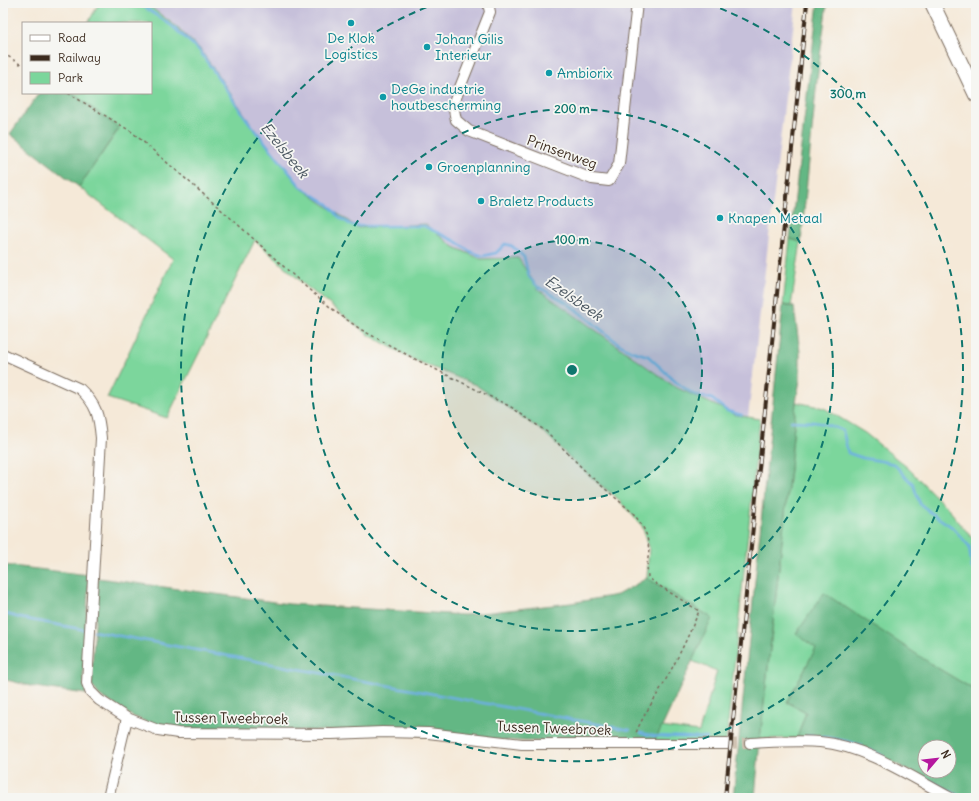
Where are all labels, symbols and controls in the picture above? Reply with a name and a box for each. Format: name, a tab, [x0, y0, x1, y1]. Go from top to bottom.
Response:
marker: De Klok Logistics	[346, 18, 356, 28]
legend	[22, 22, 152, 94]
place label: De Klok Logistics	[324, 29, 378, 63]
text: Road	[58, 30, 86, 45]
place label: Johan Gilis Interieur	[435, 30, 503, 64]
marker: Johan Gilis Interieur	[422, 42, 432, 52]
text: Railway	[58, 50, 101, 65]
place label: Ambiorix	[557, 64, 613, 82]
marker: Ambiorix	[544, 68, 554, 78]
text: Park	[58, 70, 83, 85]
place label: DeGe industrie houtbescherming	[391, 80, 501, 114]
text: 300 m	[830, 86, 866, 101]
marker: DeGe industrie houtbescherming	[378, 92, 388, 102]
text: 200 m	[554, 101, 590, 116]
water label: Ezelsbeek	[257, 118, 314, 183]
street label: Prinsenweg	[524, 131, 600, 173]
place label: Groenplanning	[437, 158, 531, 176]
marker: Groenplanning	[424, 162, 434, 172]
place label: Braletz Products	[489, 192, 594, 210]
marker: Braletz Products	[476, 196, 486, 206]
place label: Knapen Metaal	[728, 209, 822, 227]
marker: Knapen Metaal	[715, 213, 725, 223]
text: 100 m	[555, 232, 589, 247]
water label: Ezelsbeek	[541, 271, 608, 326]
centre of rings	[565, 363, 579, 377]
street label: Tussen Tweebroek	[174, 708, 288, 728]
street label: Tussen Tweebroek	[496, 717, 612, 739]
north arrow	[917, 739, 957, 779]
text: N	[938, 748, 954, 761]

